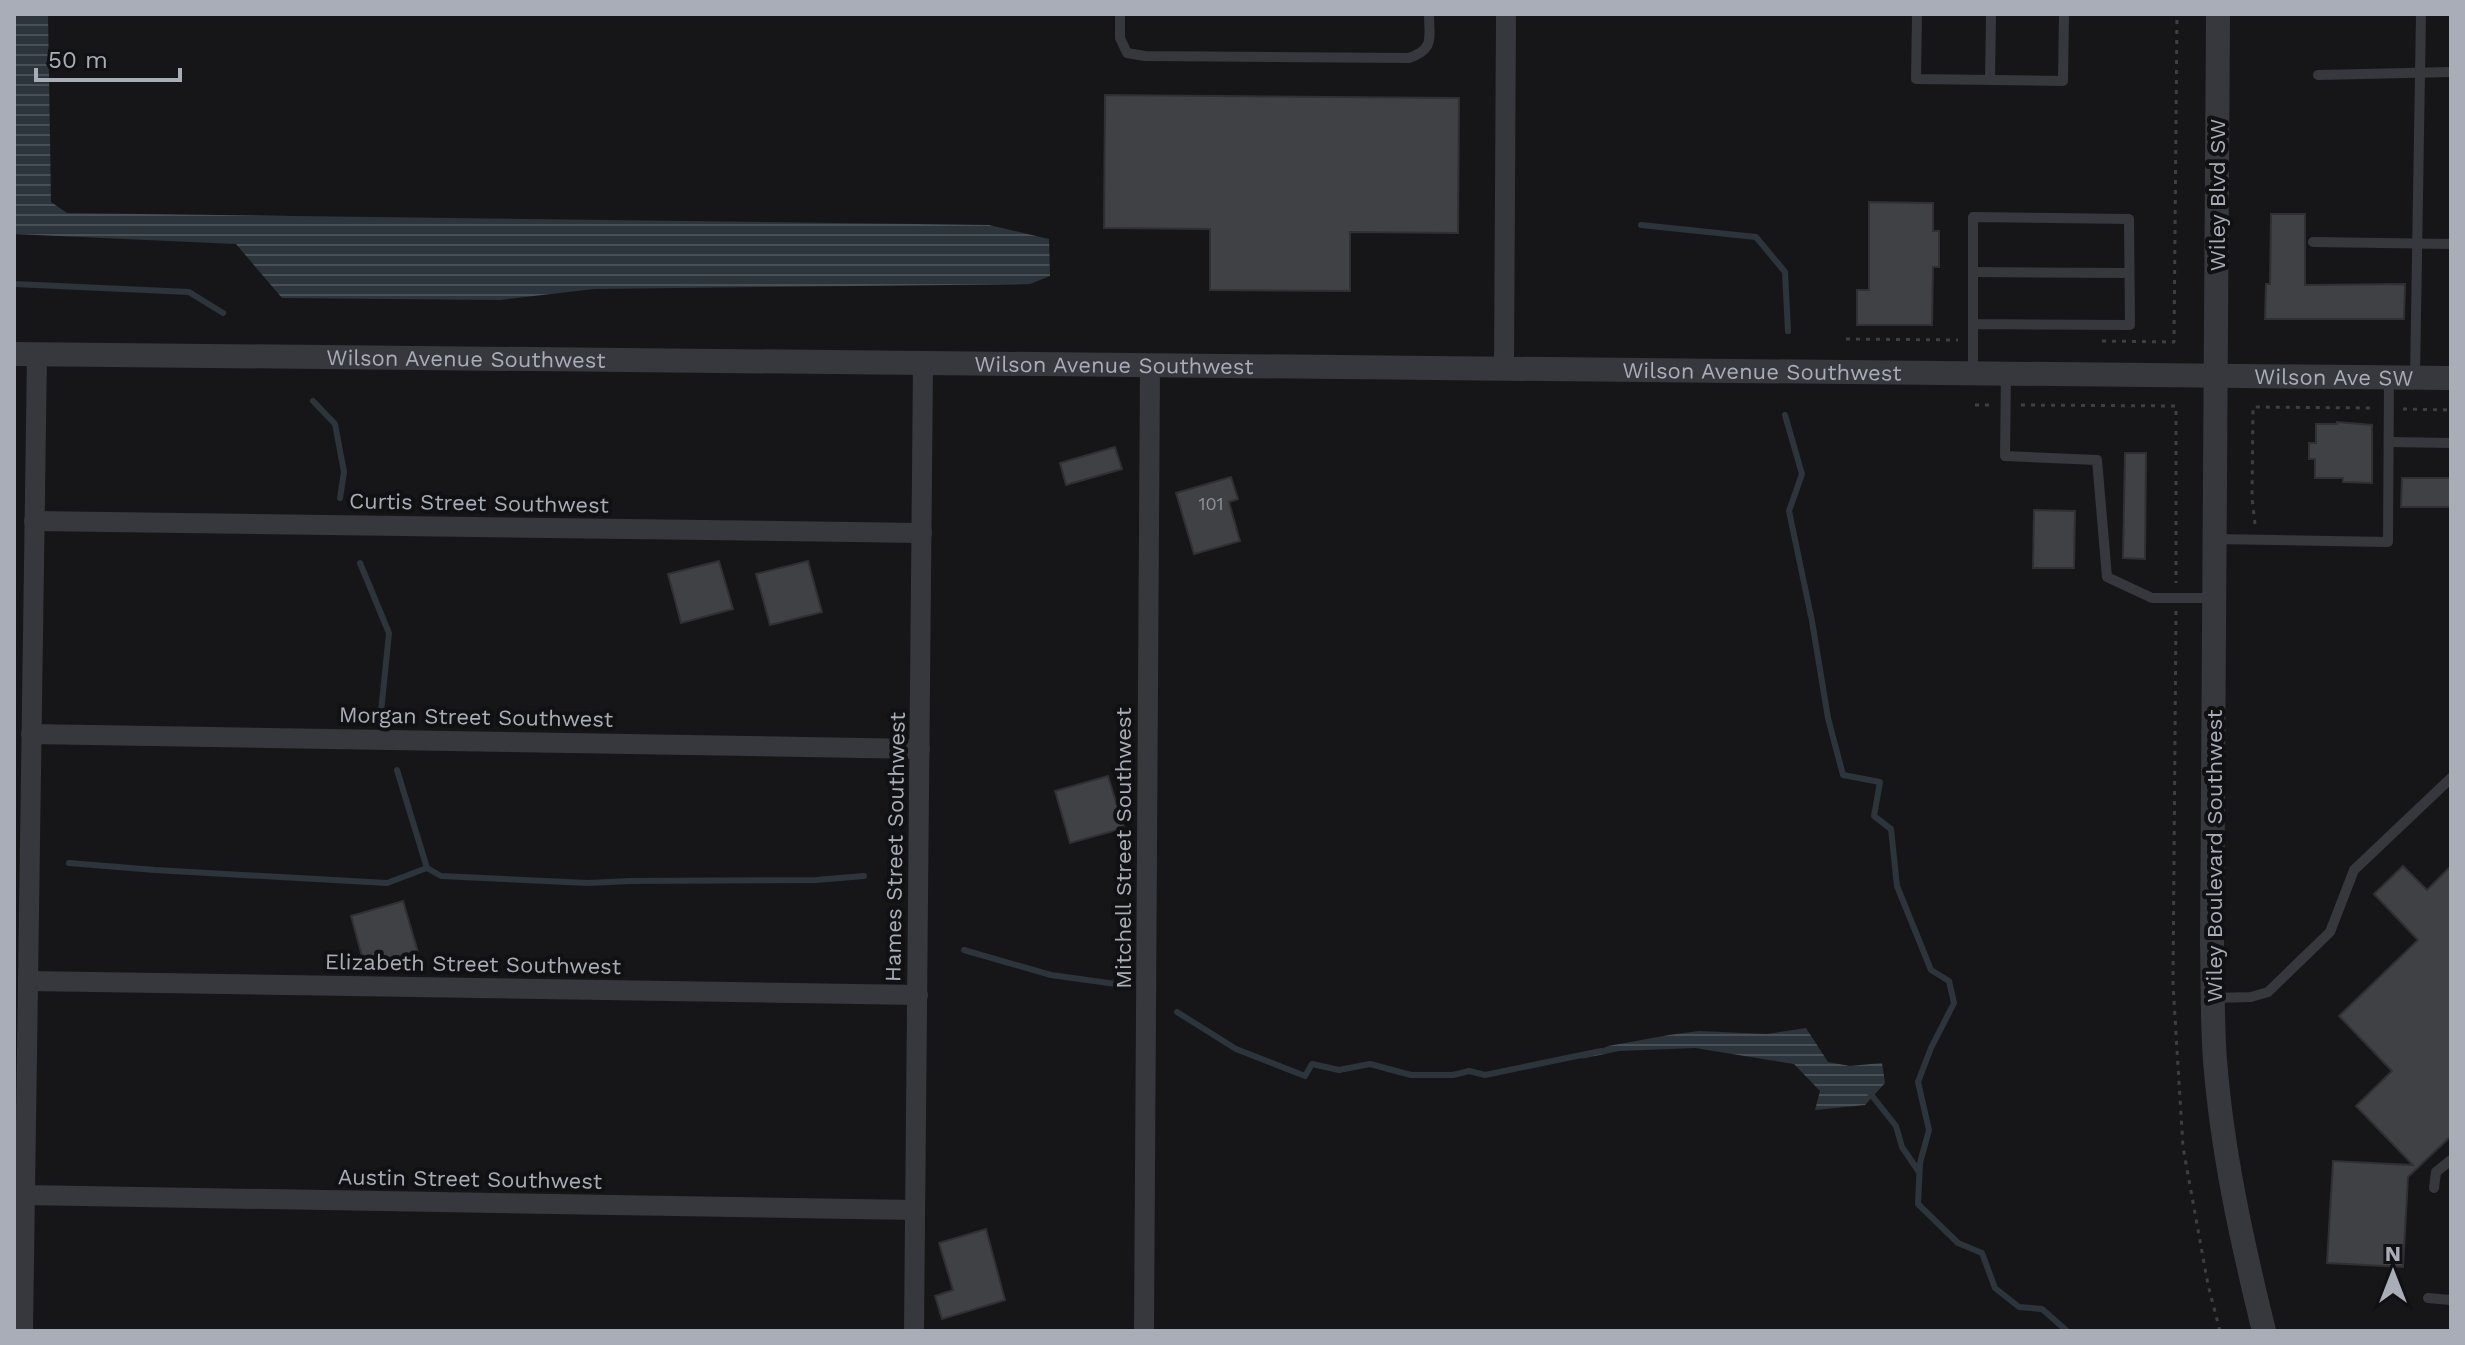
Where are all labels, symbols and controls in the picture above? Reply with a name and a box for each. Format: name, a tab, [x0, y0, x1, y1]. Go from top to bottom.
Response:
scale bar	[36, 32, 180, 82]
text: 50 m	[48, 46, 108, 74]
street label: Wiley Blvd SW	[2205, 119, 2230, 271]
street label: Wilson Avenue Southwest	[326, 345, 606, 372]
street label: Wilson Avenue Southwest	[974, 351, 1254, 379]
street label: Wilson Avenue Southwest	[1622, 357, 1902, 385]
street label: Wilson Ave SW	[2254, 364, 2414, 390]
street label: Curtis Street Southwest	[349, 488, 609, 518]
house number: 101	[1198, 493, 1224, 514]
street label: Morgan Street Southwest	[339, 702, 613, 732]
street label: Mitchell Street Southwest	[1111, 707, 1136, 989]
street label: Wiley Boulevard Southwest	[2202, 709, 2227, 1003]
street label: Hames Street Southwest	[880, 712, 910, 982]
street label: Elizabeth Street Southwest	[325, 949, 621, 979]
street label: Austin Street Southwest	[338, 1164, 602, 1194]
north arrow	[2353, 1233, 2433, 1313]
text: N	[2385, 1241, 2401, 1266]

